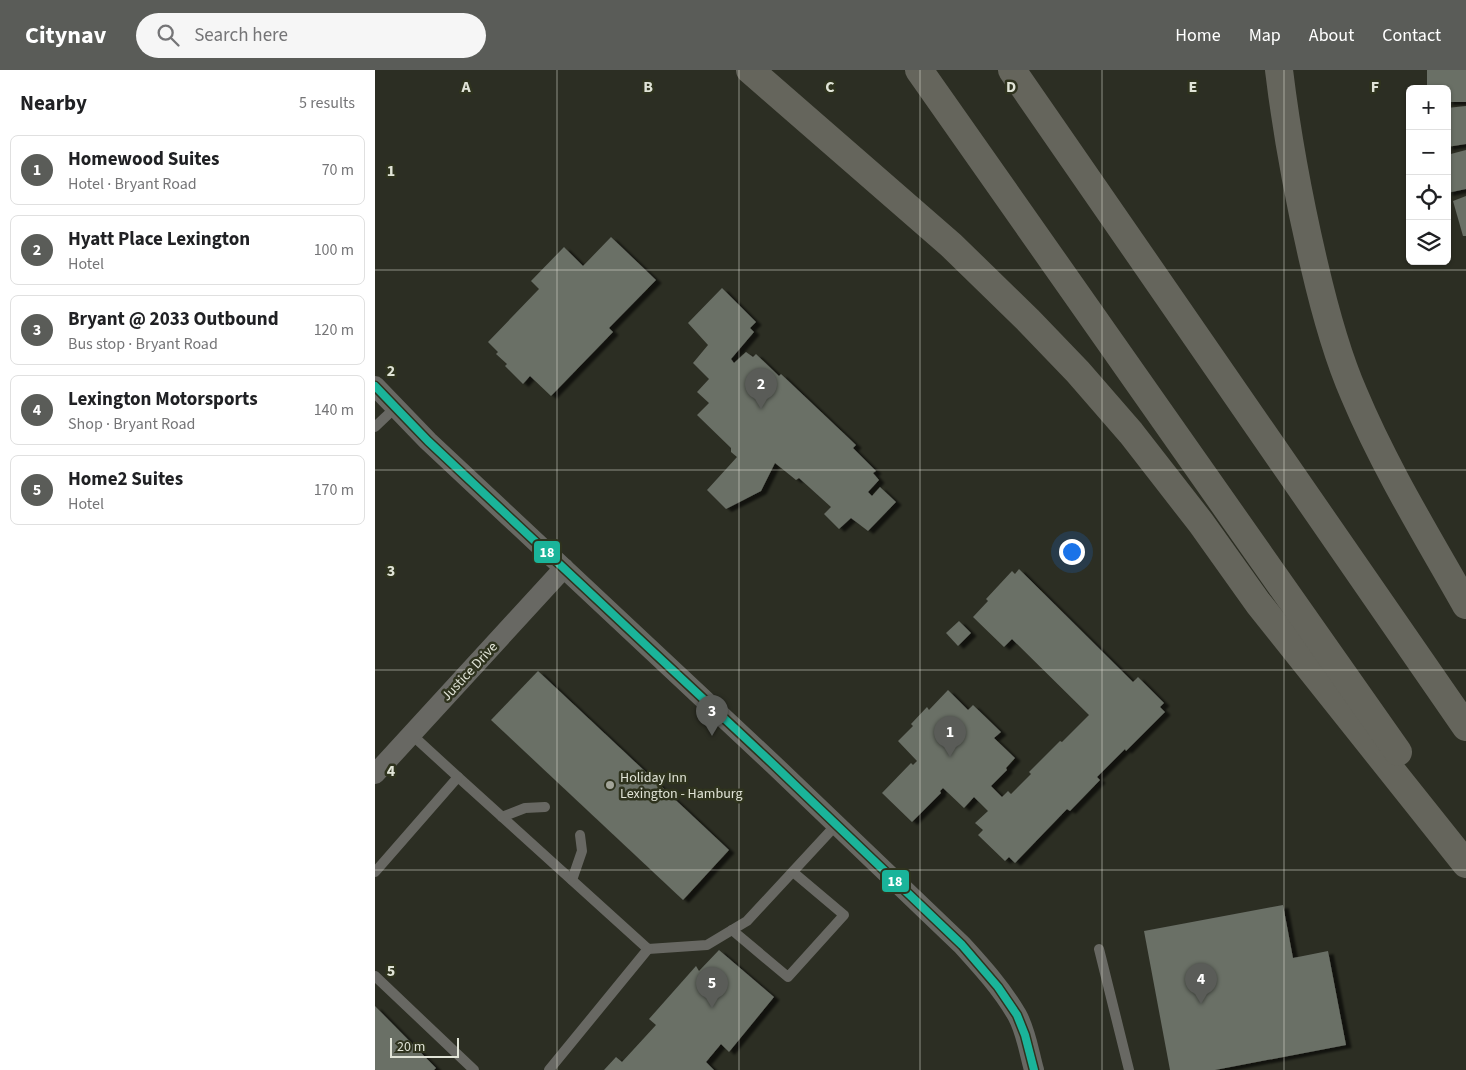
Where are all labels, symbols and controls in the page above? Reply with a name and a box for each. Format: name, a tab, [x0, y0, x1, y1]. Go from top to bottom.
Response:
search box	[136, 13, 486, 58]
text: Citynav	[25, 18, 106, 53]
icon: search	[154, 21, 182, 49]
text: Search here	[194, 22, 288, 49]
text: Home	[1175, 23, 1221, 48]
text: Map	[1249, 23, 1281, 48]
text: About	[1309, 23, 1354, 48]
text: Contact	[1382, 23, 1441, 48]
text: A	[460, 76, 471, 98]
text: B	[643, 76, 653, 98]
text: C	[825, 76, 835, 98]
text: D	[1006, 76, 1016, 98]
text: E	[1189, 76, 1197, 98]
text: F	[1371, 76, 1379, 98]
map controls	[1406, 85, 1451, 265]
button: +	[1406, 85, 1451, 130]
text: Nearby	[20, 88, 87, 118]
text: 5 results	[299, 92, 355, 114]
button: −	[1406, 130, 1451, 175]
text: Homewood Suites	[68, 146, 220, 173]
text: 1	[33, 159, 41, 181]
text: 70 m	[322, 159, 354, 181]
text: 1	[387, 160, 395, 182]
text: Hotel · Bryant Road	[68, 173, 197, 195]
button: locate	[1406, 175, 1451, 220]
button: layers	[1406, 220, 1451, 265]
text: Hyatt Place Lexington	[68, 226, 250, 253]
text: 2	[33, 239, 41, 261]
text: 100 m	[314, 239, 354, 261]
text: Hotel	[68, 253, 104, 275]
text: Bryant @ 2033 Outbound	[68, 306, 279, 333]
text: 3	[33, 319, 41, 341]
text: 120 m	[314, 319, 354, 341]
text: Bus stop · Bryant Road	[68, 333, 218, 355]
text: 2	[387, 360, 395, 382]
pin: 2	[745, 368, 777, 409]
text: Lexington Motorsports	[68, 386, 258, 413]
text: 4	[33, 399, 41, 421]
text: 140 m	[314, 399, 354, 421]
text: Shop · Bryant Road	[68, 413, 195, 435]
text: Home2 Suites	[68, 466, 183, 493]
text: 5	[33, 479, 41, 501]
text: 170 m	[314, 479, 354, 501]
text: Hotel	[68, 493, 104, 515]
your location	[1059, 539, 1085, 565]
line badge: 18	[533, 540, 561, 564]
text: 18	[540, 543, 554, 563]
text: 3	[387, 560, 395, 582]
street label: Justice Drive	[437, 638, 502, 706]
pin: 3	[696, 695, 728, 736]
pin: 1	[934, 716, 966, 757]
text: 4	[387, 760, 396, 782]
place label: Holiday Inn Lexington - Hamburg	[620, 768, 743, 804]
marker: Holiday Inn Lexington - Hamburg	[604, 779, 616, 791]
line badge: 18	[881, 869, 910, 893]
text: 18	[888, 872, 902, 892]
text: 5	[387, 960, 395, 982]
pin: 4	[1185, 963, 1217, 1004]
pin: 5	[696, 967, 728, 1008]
scale bar	[390, 1035, 459, 1058]
text: 20 m	[397, 1037, 425, 1057]

